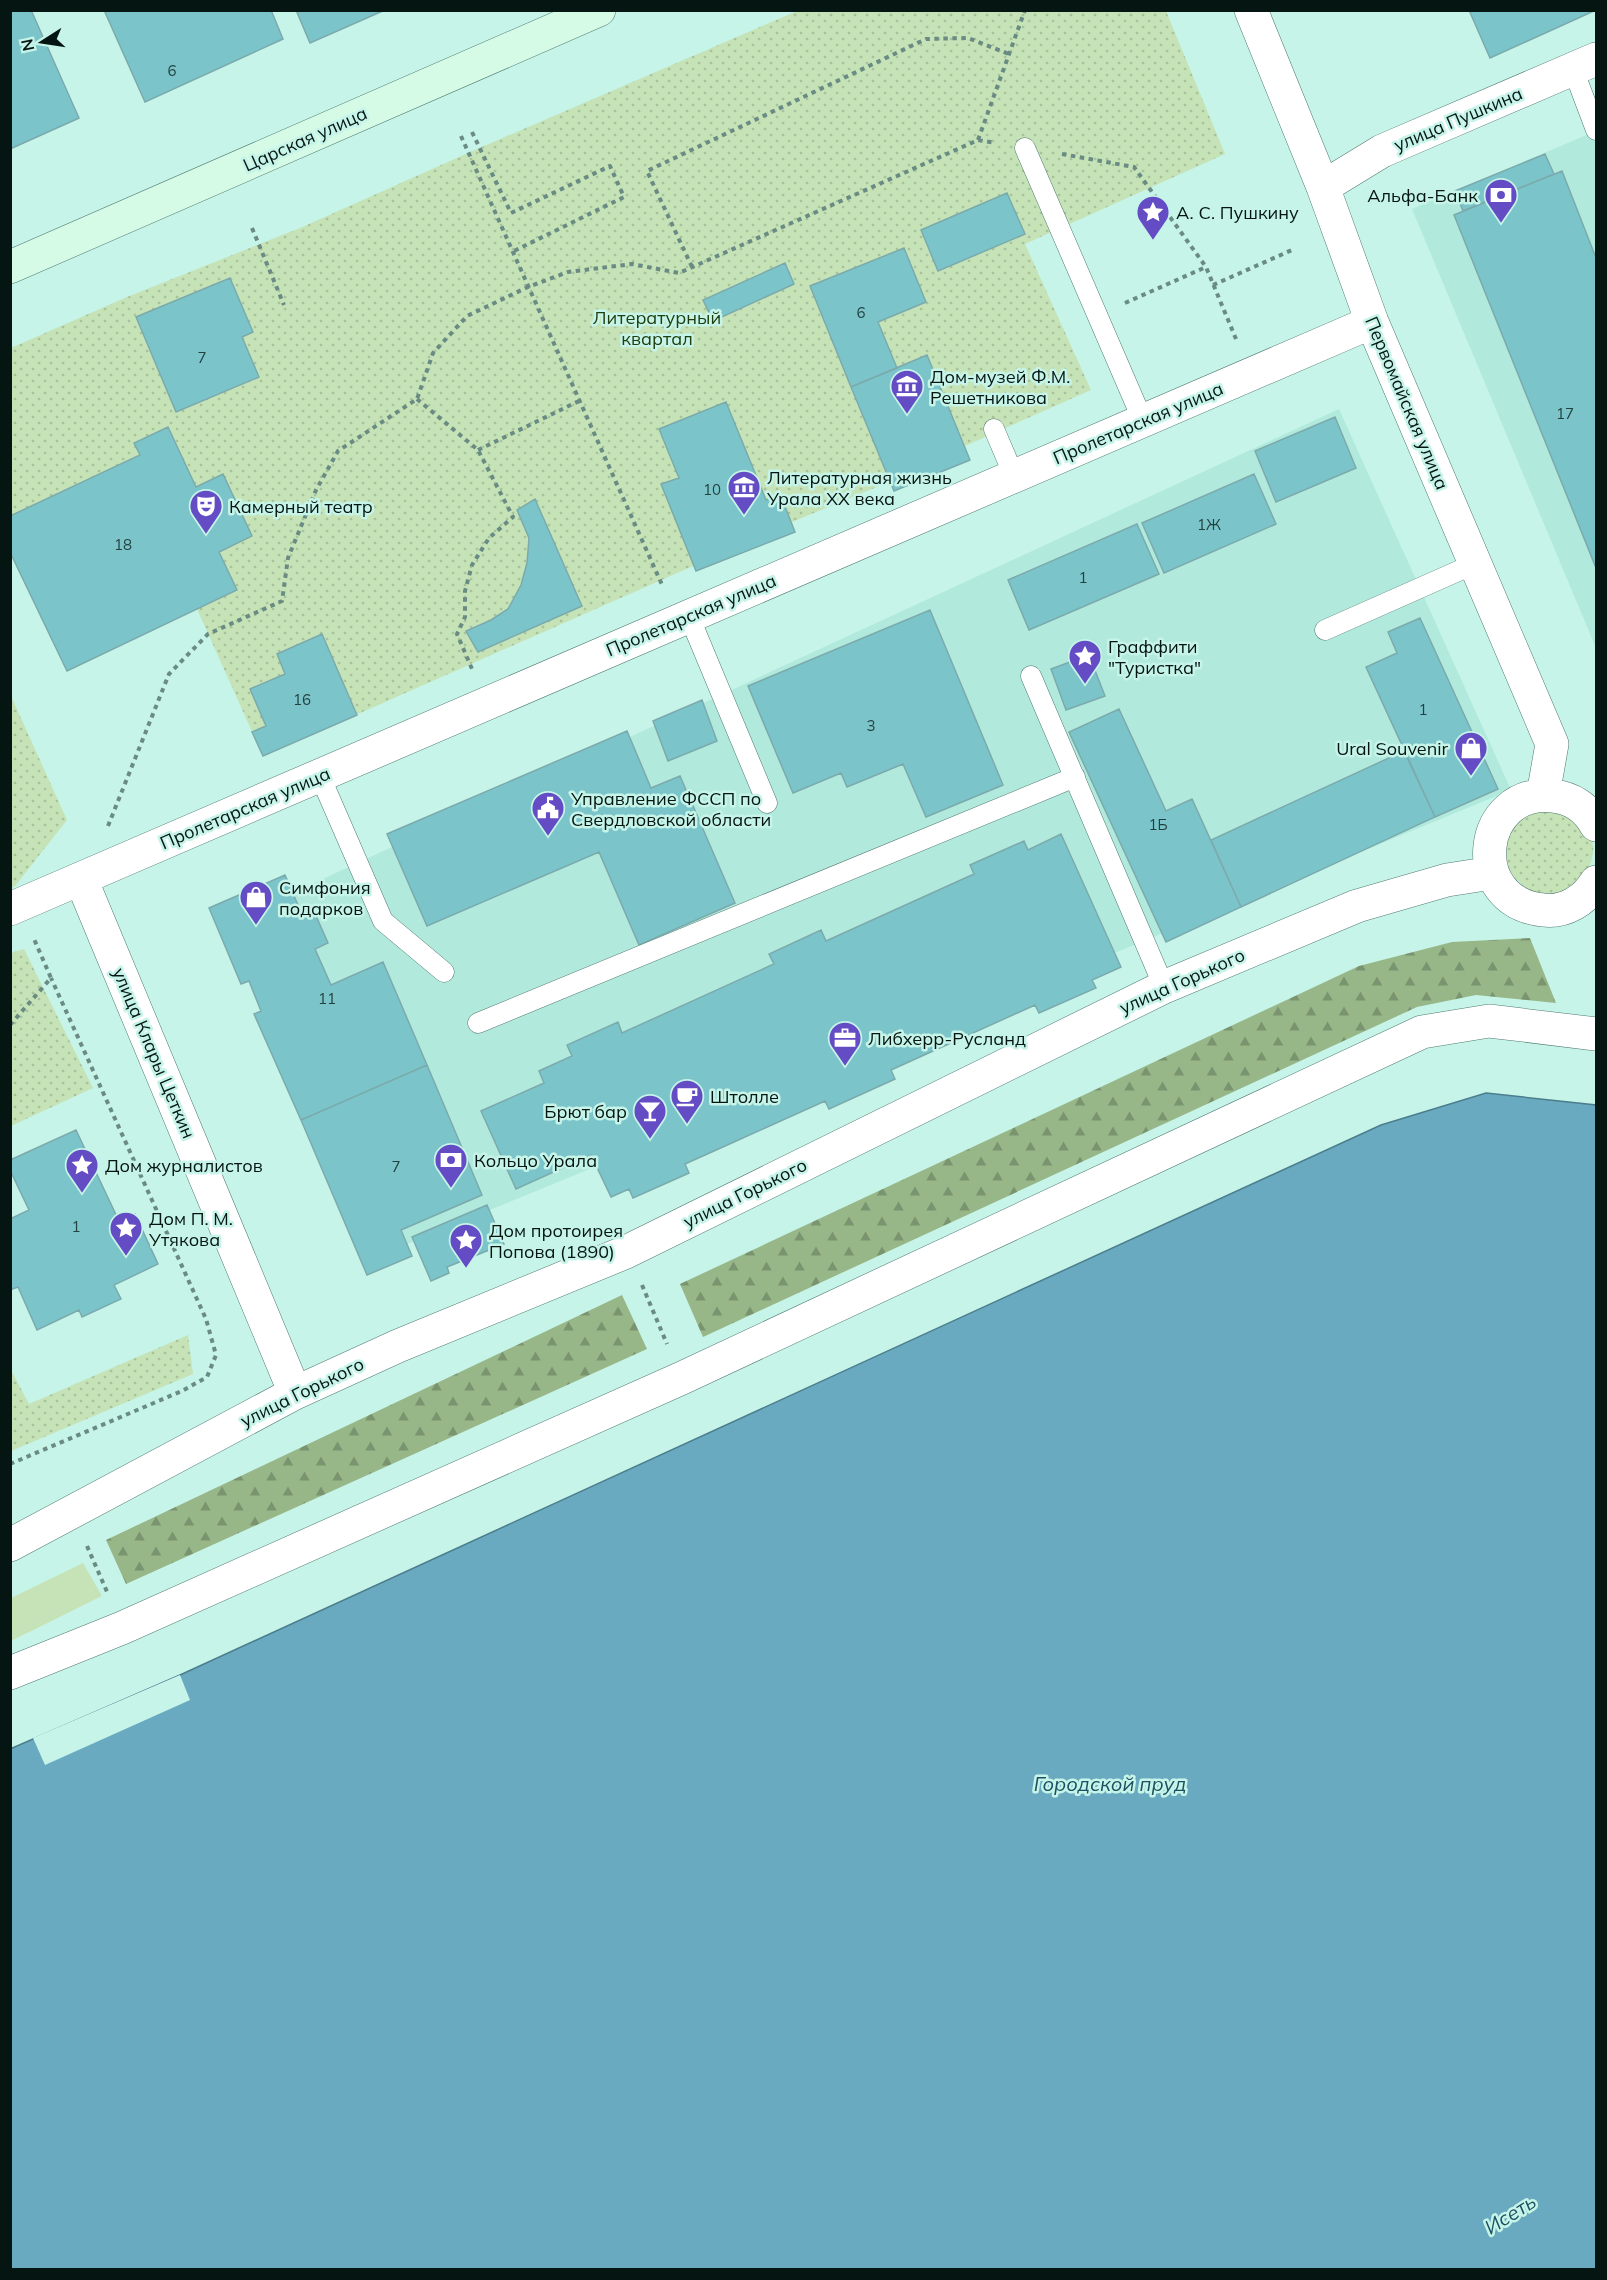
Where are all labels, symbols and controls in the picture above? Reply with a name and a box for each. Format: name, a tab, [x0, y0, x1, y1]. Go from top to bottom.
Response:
north arrow	[12, 12, 72, 72]
text: N	[16, 37, 38, 53]
house number: 6	[167, 61, 177, 80]
street label: улица Пушкина	[1390, 82, 1526, 156]
street label: Царская улица	[239, 101, 371, 177]
bank icon: Альфа-Банк	[1483, 177, 1519, 224]
place label: Альфа-Банк	[1367, 184, 1478, 207]
place icon: А. С. Пушкину	[1135, 194, 1171, 241]
place label: А. С. Пушкину	[1176, 201, 1299, 224]
house number: 6	[856, 303, 866, 322]
park label: Литературный квартал	[593, 306, 721, 350]
street label: Первомайская улица	[1360, 313, 1454, 493]
house number: 7	[197, 348, 207, 367]
place label: Дом-музей Ф.М. Решетникова	[930, 365, 1070, 409]
museum icon: Дом-музей Ф.М. Решетникова	[889, 368, 925, 415]
street label: Пролетарская улица	[1050, 377, 1226, 469]
house number: 17	[1556, 404, 1574, 423]
place label: Литературная жизнь Урала XX века	[766, 466, 952, 510]
museum icon: Литературная жизнь Урала XX века	[726, 469, 762, 516]
house number: 10	[703, 480, 721, 499]
theatre icon: Камерный театр	[188, 488, 224, 535]
place label: Камерный театр	[229, 495, 373, 518]
house number: 1Ж	[1197, 515, 1221, 534]
house number: 18	[114, 535, 132, 554]
house number: 1	[1078, 568, 1088, 587]
street label: Пролетарская улица	[603, 569, 779, 661]
place label: Граффити "Туристка"	[1108, 635, 1201, 679]
place icon: Граффити "Туристка"	[1067, 638, 1103, 685]
house number: 16	[293, 690, 311, 709]
house number: 1	[1418, 700, 1428, 719]
house number: 3	[866, 716, 876, 735]
shop icon: Ural Souvenir	[1453, 730, 1489, 777]
place label: Ural Souvenir	[1336, 737, 1448, 760]
street label: Пролетарская улица	[157, 762, 333, 854]
place label: Управление ФССП по Свердловской области	[570, 787, 771, 831]
public building icon: Управление ФССП по Свердловской области	[530, 790, 566, 837]
house number: 1Б	[1148, 815, 1168, 834]
place label: Симфония подарков	[279, 876, 371, 920]
shop icon: Симфония подарков	[238, 879, 274, 926]
street label: улица Горького	[1116, 943, 1248, 1019]
street label: улица Клары Цеткин	[108, 964, 200, 1142]
house number: 11	[318, 989, 336, 1008]
office icon: Либхерр-Русланд	[827, 1020, 863, 1067]
place label: Либхерр-Русланд	[868, 1027, 1026, 1050]
cafe icon: Штолле	[669, 1078, 705, 1125]
place label: Штолле	[710, 1085, 779, 1108]
bar icon: Брют бар	[632, 1093, 668, 1140]
place label: Брют бар	[544, 1100, 627, 1123]
bank icon: Кольцо Урала	[433, 1142, 469, 1189]
place icon: Дом журналистов	[64, 1147, 100, 1194]
place label: Кольцо Урала	[474, 1149, 597, 1172]
street label: улица Горького	[679, 1153, 811, 1233]
place label: Дом журналистов	[105, 1154, 263, 1177]
house number: 7	[391, 1157, 401, 1176]
place label: Дом П. М. Утякова	[148, 1207, 233, 1251]
place icon: Дом П. М. Утякова	[108, 1210, 144, 1257]
house number: 1	[71, 1217, 81, 1236]
place label: Дом протоирея Попова (1890)	[489, 1219, 623, 1263]
place icon: Дом протоирея Попова (1890)	[448, 1222, 484, 1269]
street label: улица Горького	[236, 1352, 368, 1432]
water label: Городской пруд	[1034, 1771, 1186, 1796]
water label: Исеть	[1480, 2188, 1540, 2239]

